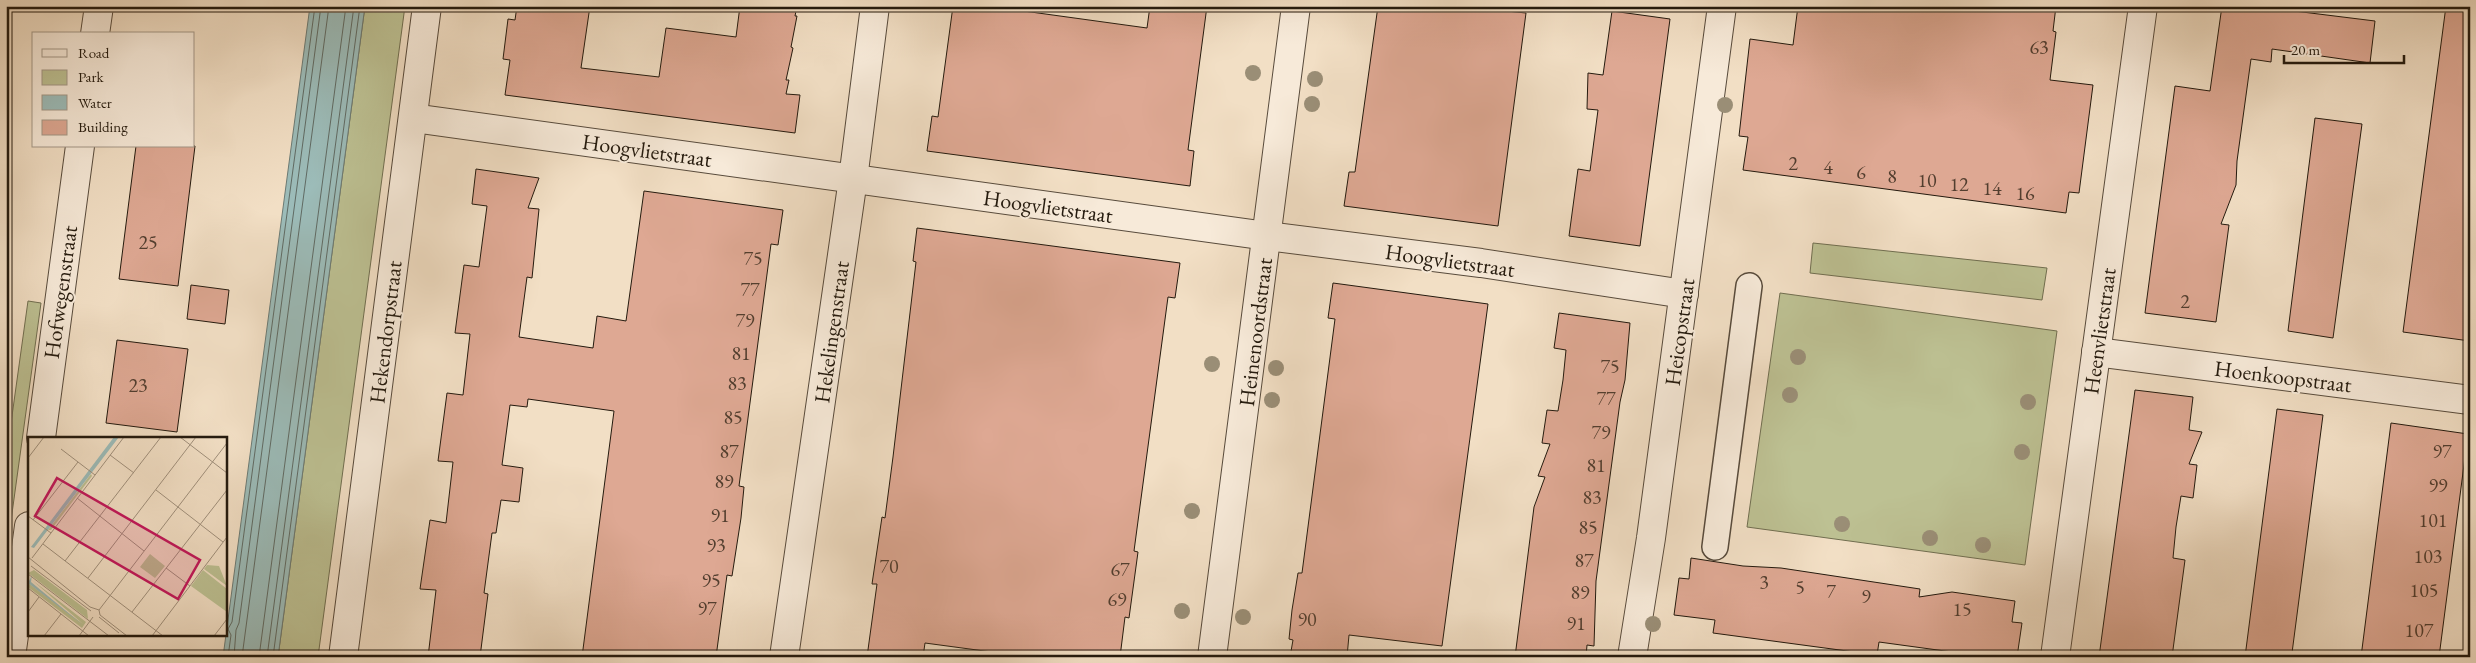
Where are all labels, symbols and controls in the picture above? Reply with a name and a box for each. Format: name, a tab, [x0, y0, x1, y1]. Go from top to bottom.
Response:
legend	[32, 32, 195, 148]
scale bar	[2284, 32, 2404, 64]
house number: 63	[2029, 34, 2049, 60]
text: 20 m	[2291, 40, 2320, 59]
text: Road	[78, 43, 110, 62]
text: Park	[78, 67, 105, 86]
text: Water	[78, 93, 112, 112]
text: Building	[78, 117, 128, 136]
street label: Hoogvlietstraat	[580, 127, 714, 174]
house number: 2	[1788, 150, 1798, 176]
house number: 4	[1823, 154, 1833, 180]
house number: 6	[1856, 159, 1866, 185]
house number: 8	[1887, 163, 1897, 189]
house number: 10	[1917, 167, 1937, 193]
house number: 12	[1949, 171, 1969, 197]
house number: 14	[1982, 175, 2002, 201]
house number: 16	[2015, 180, 2035, 206]
street label: Hoogvlietstraat	[981, 183, 1115, 230]
street label: Hofwegenstraat	[37, 223, 84, 361]
house number: 25	[138, 229, 158, 255]
street label: Hoogvlietstraat	[1383, 237, 1517, 284]
house number: 75	[743, 245, 763, 271]
street label: Heinenoordstraat	[1232, 256, 1279, 408]
street label: Hekendorpstraat	[362, 259, 409, 405]
street label: Hekelingenstraat	[807, 259, 856, 405]
street label: Heenvlietstraat	[2076, 266, 2123, 396]
house number: 77	[740, 276, 760, 302]
street label: Heicopstraat	[1658, 276, 1701, 388]
house number: 2	[2180, 288, 2190, 314]
house number: 79	[735, 307, 755, 333]
house number: 81	[731, 340, 751, 366]
house number: 75	[1600, 353, 1620, 379]
street label: Hoenkoopstraat	[2213, 354, 2353, 399]
house number: 83	[727, 370, 747, 396]
house number: 23	[128, 372, 148, 398]
house number: 77	[1596, 385, 1616, 411]
house number: 85	[723, 404, 743, 430]
house number: 79	[1591, 419, 1611, 445]
inset map	[28, 437, 226, 636]
house number: 87	[719, 438, 739, 464]
house number: 97	[2432, 438, 2452, 464]
house number: 81	[1586, 452, 1606, 478]
house number: 89	[714, 468, 734, 494]
house number: 99	[2428, 472, 2448, 498]
house number: 83	[1582, 484, 1602, 510]
house number: 91	[710, 502, 730, 528]
house number: 101	[2419, 507, 2447, 533]
house number: 85	[1578, 514, 1598, 540]
house number: 93	[706, 532, 726, 558]
house number: 103	[2414, 543, 2442, 569]
house number: 87	[1574, 547, 1594, 573]
house number: 70	[879, 553, 899, 579]
house number: 67	[1110, 556, 1130, 582]
house number: 95	[701, 567, 721, 593]
house number: 3	[1759, 569, 1769, 595]
house number: 5	[1795, 574, 1805, 600]
house number: 105	[2410, 577, 2438, 603]
house number: 7	[1826, 578, 1836, 604]
house number: 89	[1570, 579, 1590, 605]
house number: 9	[1861, 583, 1871, 609]
house number: 69	[1107, 586, 1127, 612]
house number: 97	[697, 595, 717, 621]
house number: 15	[1952, 596, 1972, 622]
house number: 90	[1297, 606, 1317, 632]
house number: 91	[1566, 610, 1586, 636]
house number: 107	[2405, 617, 2434, 643]

